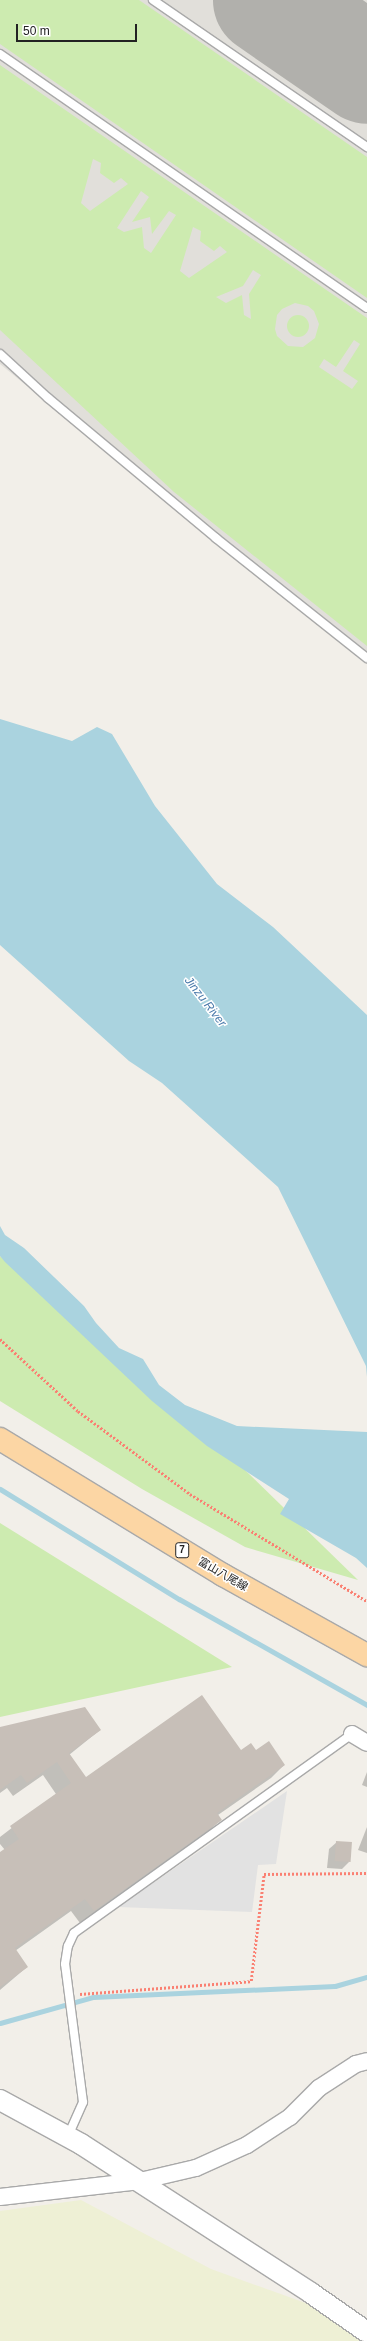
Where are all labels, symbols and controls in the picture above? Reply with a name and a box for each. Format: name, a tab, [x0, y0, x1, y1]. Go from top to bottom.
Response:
scale bar	[18, 16, 139, 42]
text: 50 m	[23, 24, 50, 38]
water label: Jinzu River	[181, 974, 229, 1030]
road number: 7	[175, 1542, 189, 1558]
street label: 富山八尾線	[196, 1555, 250, 1593]

